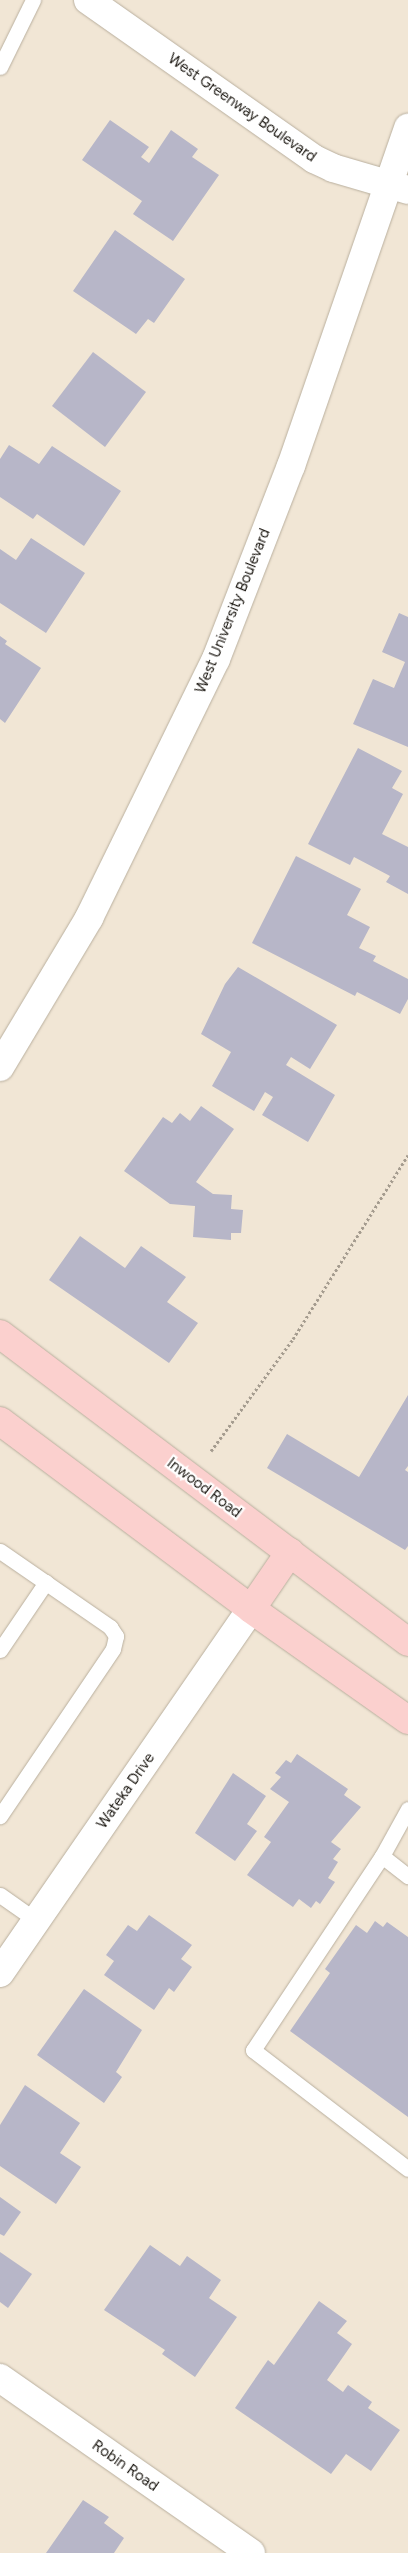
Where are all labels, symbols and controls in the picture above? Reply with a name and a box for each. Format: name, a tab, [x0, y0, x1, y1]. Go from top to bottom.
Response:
street label: West Greenway Boulevard	[164, 50, 320, 166]
street label: West University Boulevard	[192, 526, 274, 696]
street label: Inwood Road	[163, 1454, 245, 1522]
street label: Wateka Drive	[93, 1750, 159, 1832]
street label: Robin Road	[88, 2437, 162, 2495]

